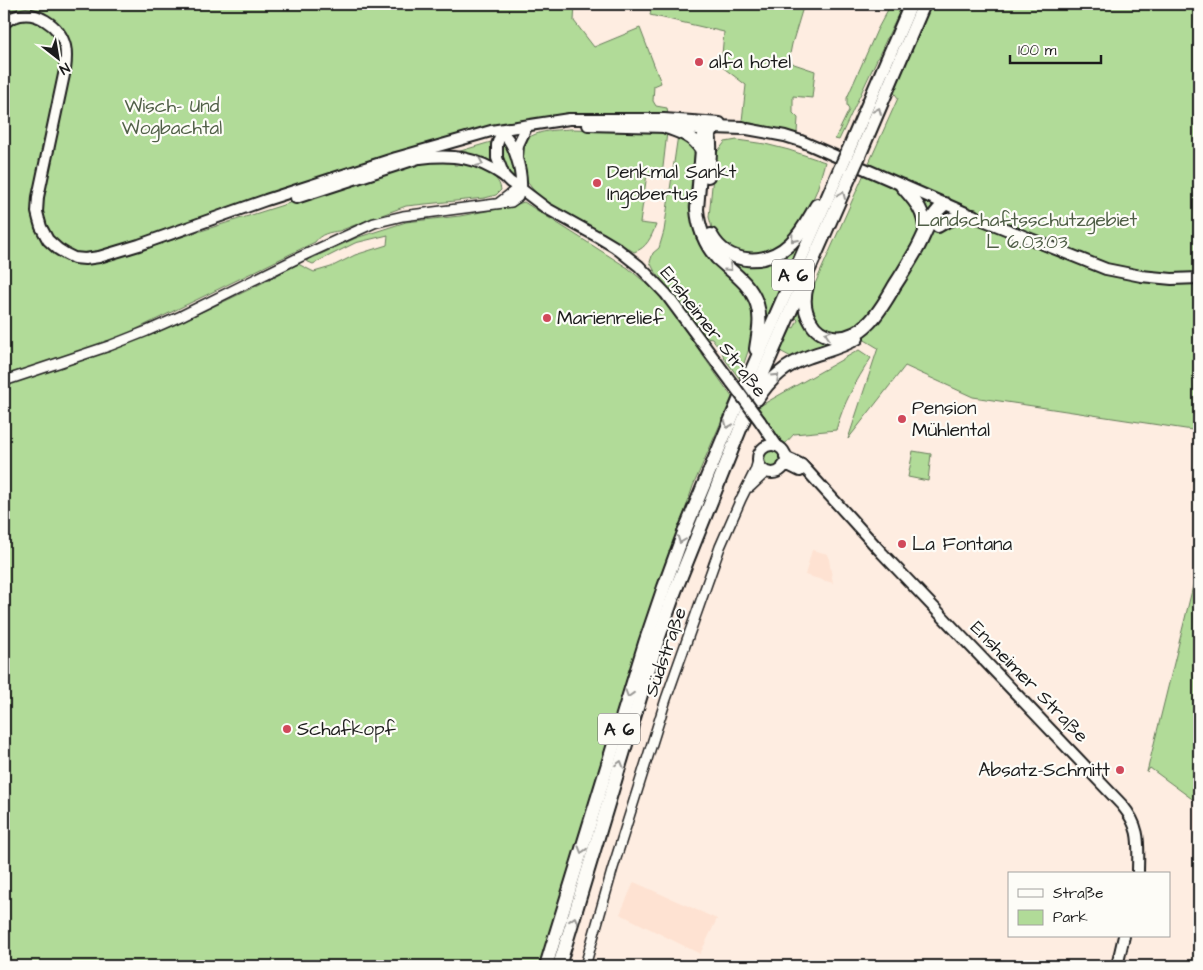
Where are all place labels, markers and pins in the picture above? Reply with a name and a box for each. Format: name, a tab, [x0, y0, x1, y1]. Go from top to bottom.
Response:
place label: alfa hotel	[709, 49, 791, 76]
marker: alfa hotel	[693, 56, 705, 68]
place label: Denkmal Sankt Ingobertus	[607, 159, 737, 209]
marker: Denkmal Sankt Ingobertus	[591, 177, 603, 189]
place label: Marienrelief	[557, 305, 664, 332]
marker: Marienrelief	[541, 312, 553, 324]
place label: Pension Mühlental	[912, 395, 990, 444]
marker: Pension Mühlental	[896, 413, 908, 425]
place label: La Fontana	[912, 531, 1013, 558]
marker: La Fontana	[896, 538, 908, 550]
place label: Schafkopf	[297, 716, 397, 743]
marker: Schafkopf	[281, 723, 293, 735]
place label: Absatz-Schmitt	[978, 757, 1110, 784]
marker: Absatz-Schmitt	[1114, 764, 1126, 776]

